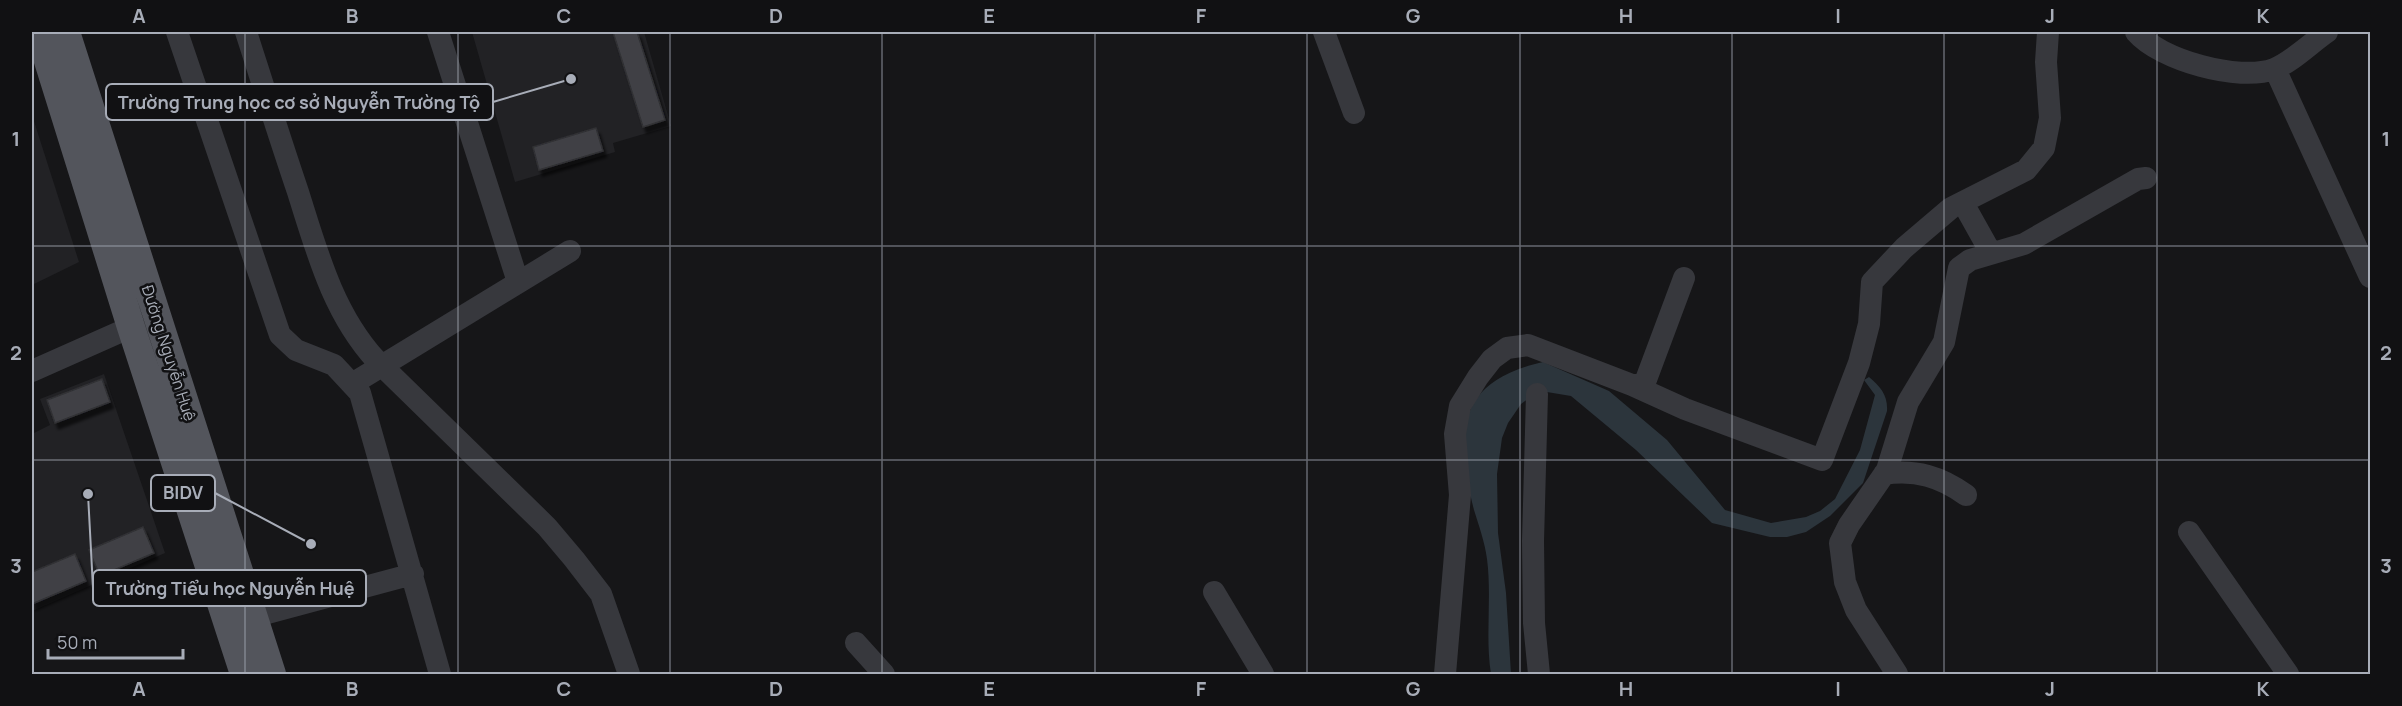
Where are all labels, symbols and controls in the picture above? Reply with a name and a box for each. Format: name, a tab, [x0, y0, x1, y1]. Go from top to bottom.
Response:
text: A	[132, 2, 146, 29]
text: B	[346, 2, 359, 29]
text: C	[557, 2, 571, 29]
text: D	[769, 2, 783, 29]
text: E	[983, 2, 995, 29]
text: F	[1196, 2, 1207, 29]
text: G	[1406, 2, 1421, 29]
text: H	[1619, 2, 1633, 29]
text: I	[1835, 2, 1841, 29]
text: J	[2045, 2, 2055, 29]
text: K	[2257, 2, 2270, 29]
callout: Trường Trung học cơ sở Nguyễn Trường Tộ	[106, 84, 493, 120]
text: Trường Trung học cơ sở Nguyễn Trường Tộ	[118, 90, 480, 114]
text: 1	[12, 125, 20, 152]
text: 1	[2382, 125, 2390, 152]
street label: Đường Nguyễn Huệ	[137, 282, 201, 424]
text: 2	[10, 339, 22, 366]
text: 2	[2380, 339, 2392, 366]
callout: BIDV	[151, 475, 215, 511]
text: BIDV	[163, 480, 203, 504]
text: 3	[10, 552, 22, 579]
text: 3	[2380, 552, 2392, 579]
callout: Trường Tiểu học Nguyễn Huệ	[93, 570, 366, 606]
text: Trường Tiểu học Nguyễn Huệ	[105, 576, 355, 600]
scale bar	[48, 622, 183, 660]
text: 50 m	[57, 630, 97, 654]
text: A	[132, 675, 146, 702]
text: B	[346, 675, 359, 702]
text: C	[557, 675, 571, 702]
text: D	[769, 675, 783, 702]
text: E	[983, 675, 995, 702]
text: F	[1196, 675, 1207, 702]
text: G	[1406, 675, 1421, 702]
text: H	[1619, 675, 1633, 702]
text: I	[1835, 675, 1841, 702]
text: J	[2045, 675, 2055, 702]
text: K	[2257, 675, 2270, 702]

